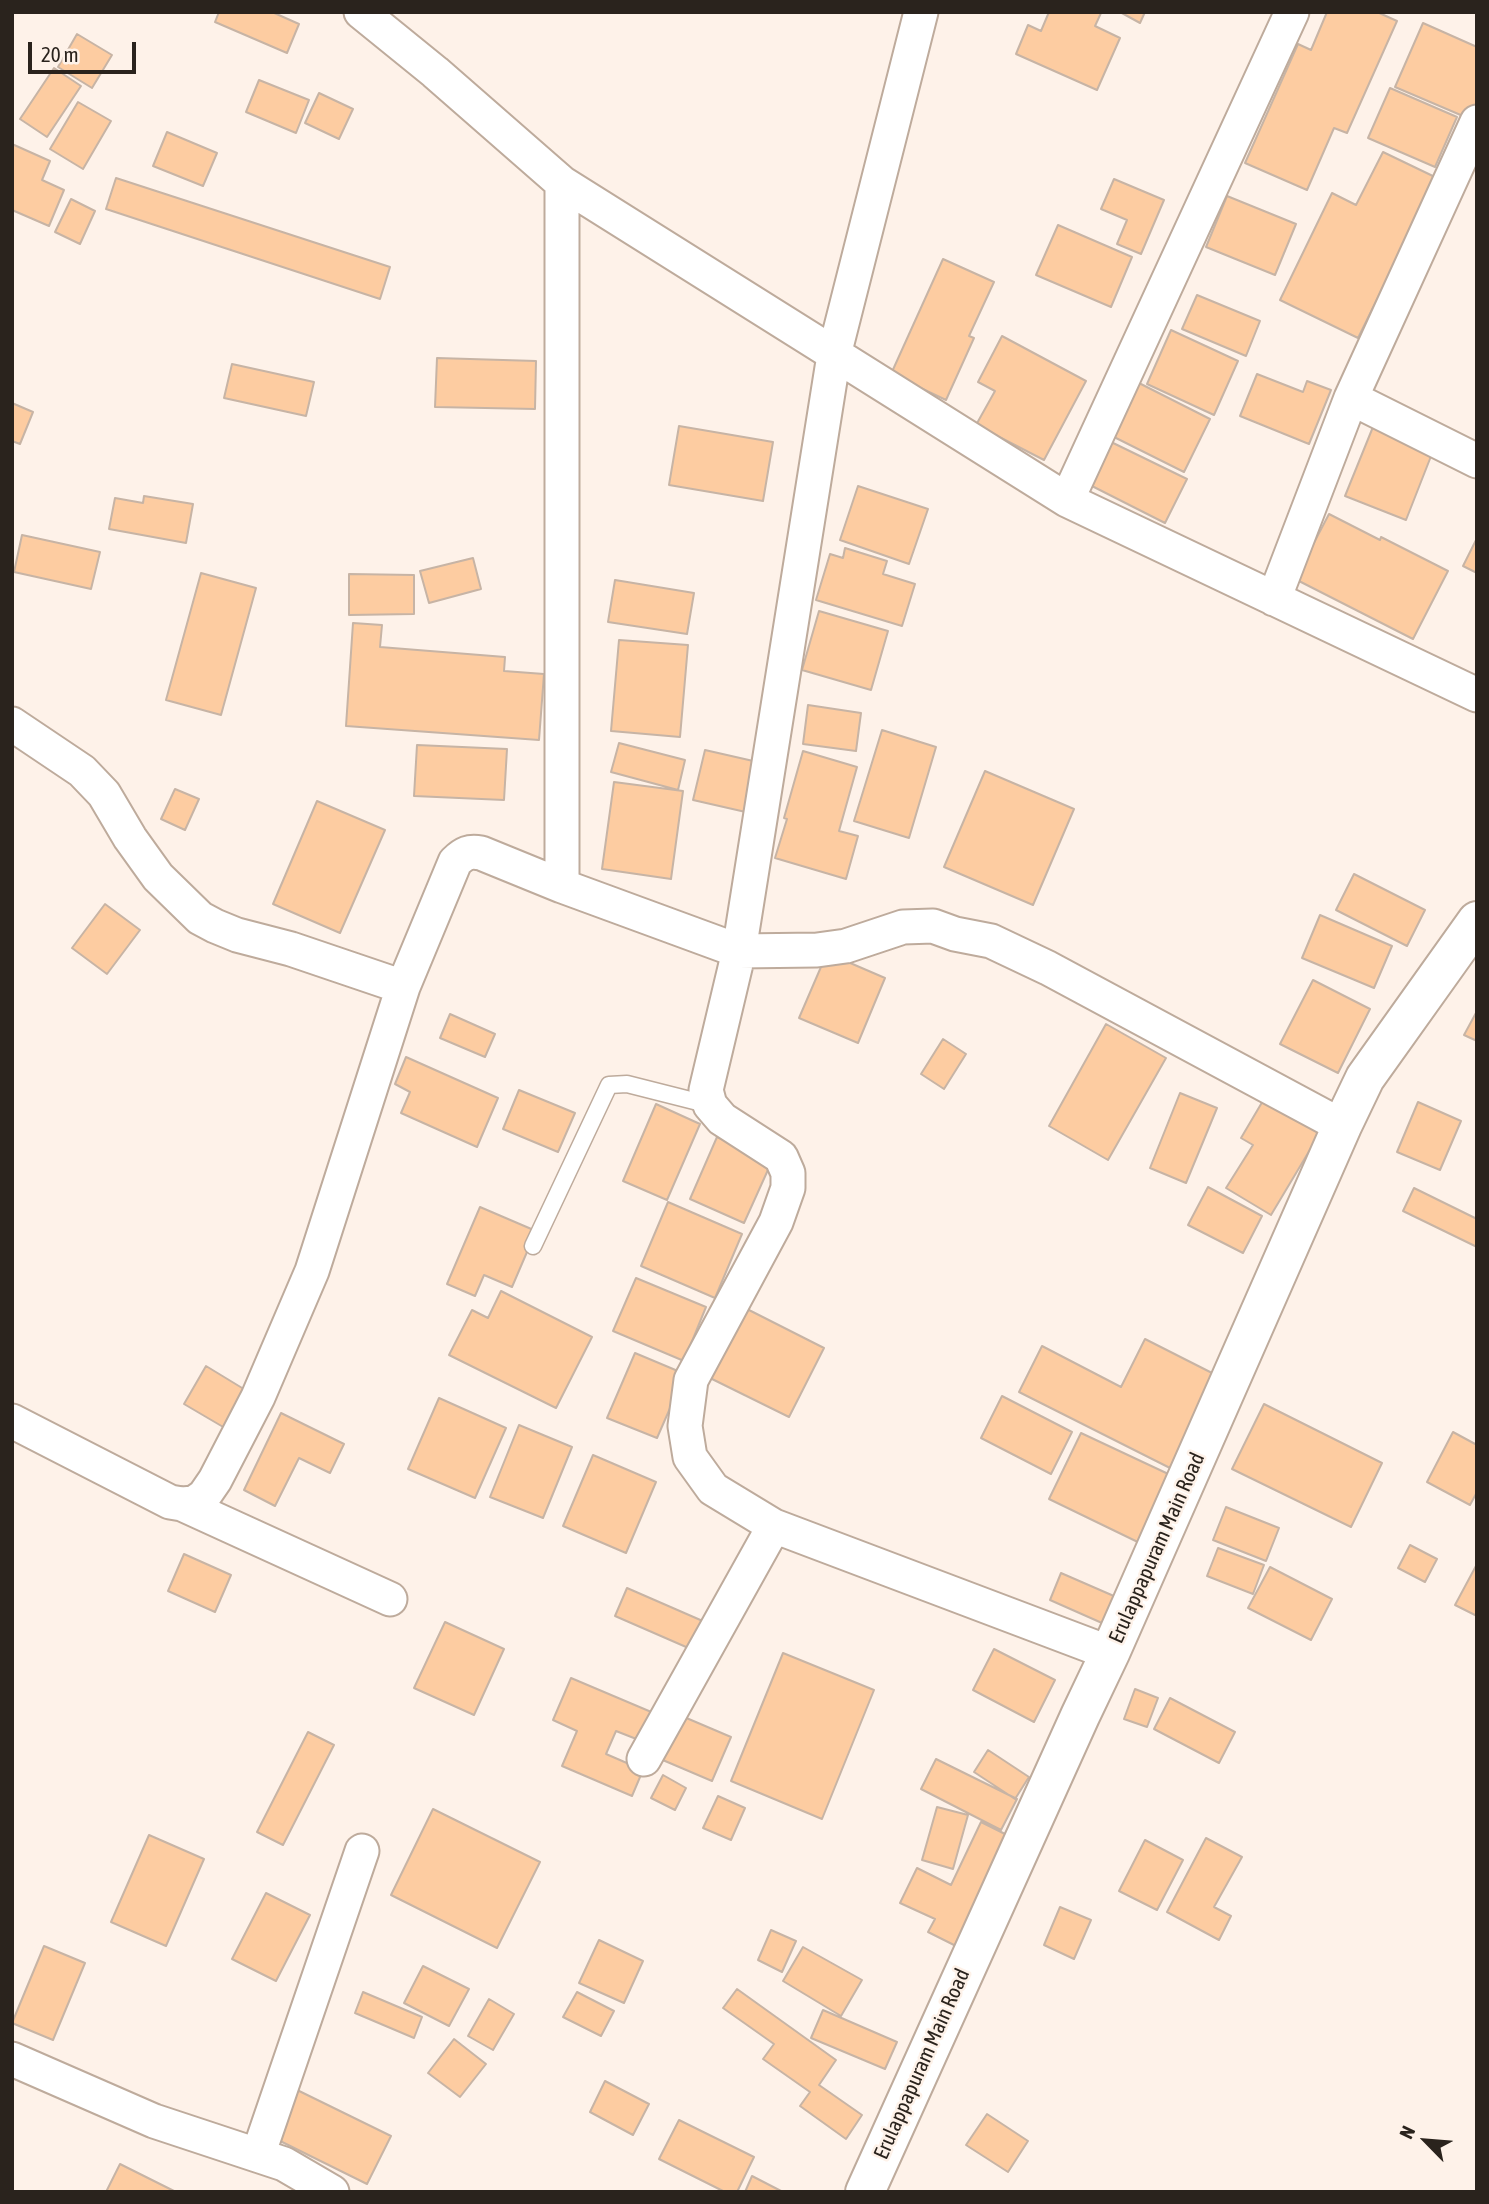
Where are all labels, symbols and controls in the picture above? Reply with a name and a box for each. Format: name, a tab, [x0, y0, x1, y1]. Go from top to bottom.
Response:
scale bar	[32, 28, 140, 72]
text: 20 m	[41, 42, 79, 66]
street label: Erulappapuram Main Road	[1104, 1449, 1210, 1647]
street label: Erulappapuram Main Road	[869, 1965, 975, 2163]
north arrow	[1391, 2106, 1461, 2176]
text: N	[1395, 2122, 1419, 2142]

